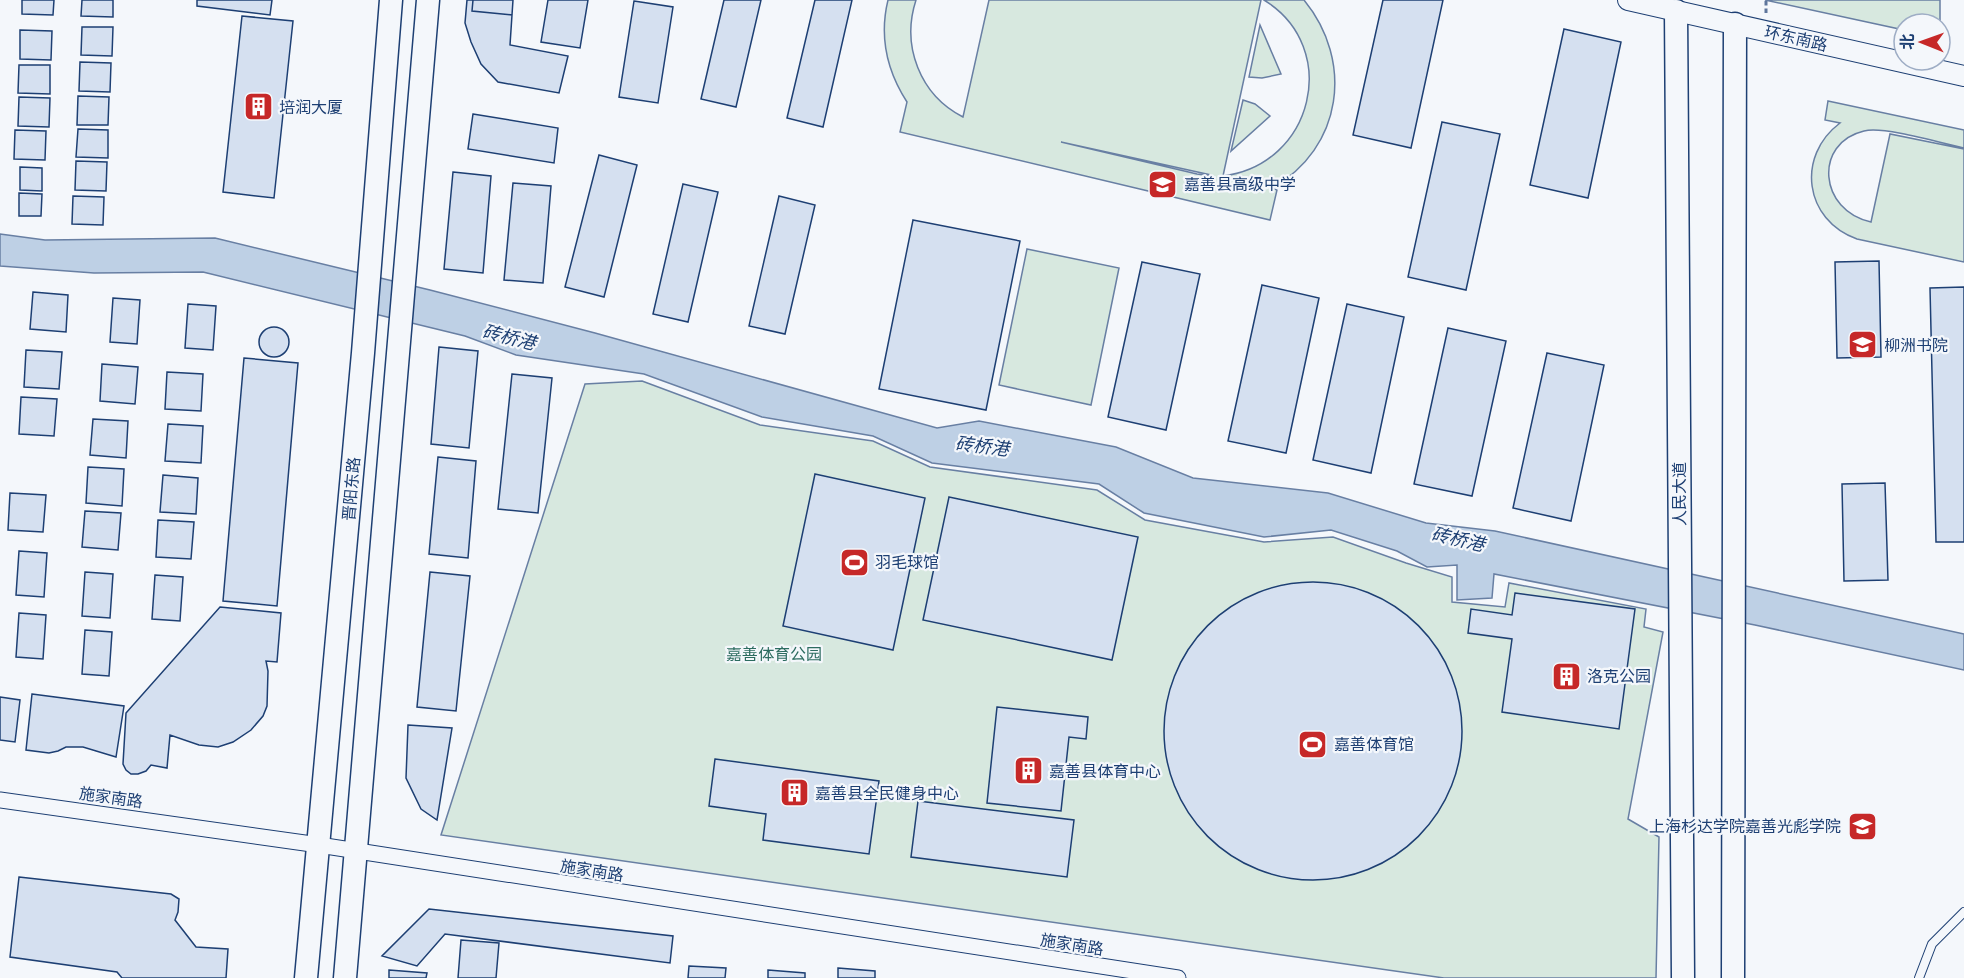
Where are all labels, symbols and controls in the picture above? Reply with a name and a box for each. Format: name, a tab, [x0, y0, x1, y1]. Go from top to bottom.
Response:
north arrow	[1892, 12, 1952, 72]
street label: 环东南路	[1763, 21, 1829, 55]
text: 北	[1897, 34, 1917, 50]
building icon: 培润大厦	[242, 91, 274, 123]
place label: 培润大厦	[279, 97, 343, 117]
school or university icon: 嘉善县高级中学	[1147, 168, 1179, 200]
place label: 嘉善县高级中学	[1184, 174, 1296, 194]
water label: 砖桥港	[480, 319, 541, 355]
school or university icon: 柳洲书院	[1847, 329, 1879, 361]
place label: 柳洲书院	[1884, 335, 1948, 355]
water label: 砖桥港	[954, 431, 1013, 461]
street label: 晋阳东路	[338, 456, 364, 522]
street label: 人民大道	[1669, 462, 1689, 526]
water label: 砖桥港	[1429, 522, 1490, 557]
sports icon: 羽毛球馆	[838, 546, 870, 578]
place label: 羽毛球馆	[875, 552, 939, 572]
park label: 嘉善体育公园	[726, 644, 822, 664]
building icon: 洛克公园	[1550, 660, 1582, 692]
place label: 洛克公园	[1587, 666, 1651, 686]
sports icon: 嘉善体育馆	[1297, 728, 1329, 760]
place label: 嘉善体育馆	[1334, 734, 1414, 754]
building icon: 嘉善县体育中心	[1012, 755, 1044, 787]
place label: 嘉善县体育中心	[1049, 761, 1161, 781]
building icon: 嘉善县全民健身中心	[778, 777, 810, 809]
street label: 施家南路	[78, 783, 144, 811]
place label: 嘉善县全民健身中心	[815, 783, 959, 803]
school or university icon: 上海杉达学院嘉善光彪学院	[1846, 810, 1878, 842]
place label: 上海杉达学院嘉善光彪学院	[1649, 816, 1841, 836]
street label: 施家南路	[559, 855, 625, 885]
street label: 施家南路	[1039, 929, 1105, 959]

